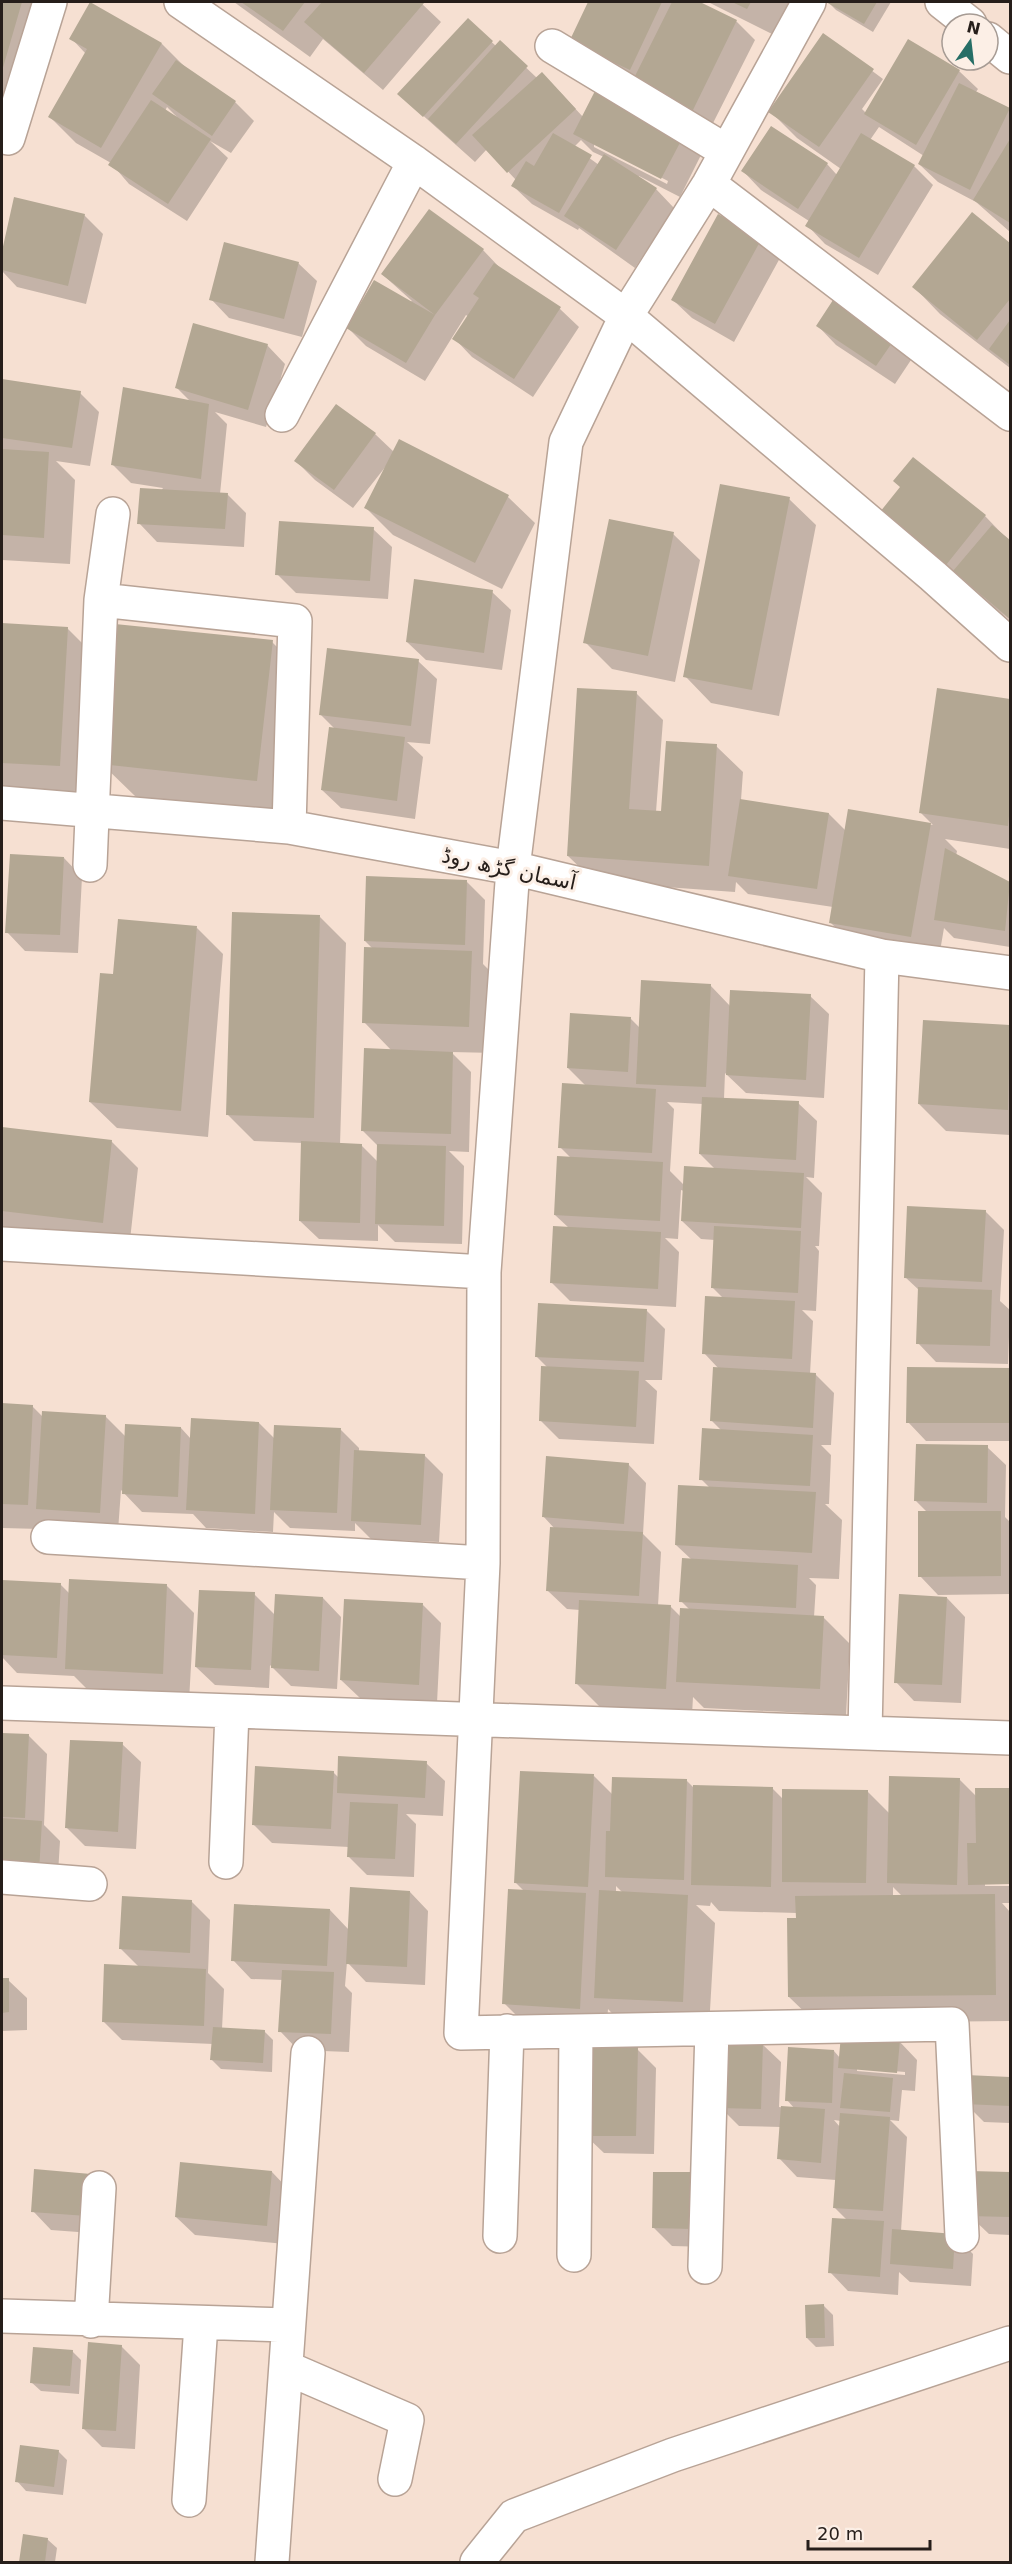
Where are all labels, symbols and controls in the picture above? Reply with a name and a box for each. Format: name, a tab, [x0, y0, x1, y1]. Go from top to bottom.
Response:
north arrow	[940, 12, 1000, 72]
text: N	[965, 17, 982, 39]
street label: آسمان گڑھ روڈ	[440, 842, 580, 895]
scale bar	[808, 2513, 930, 2551]
text: 20 m	[817, 2523, 863, 2544]

